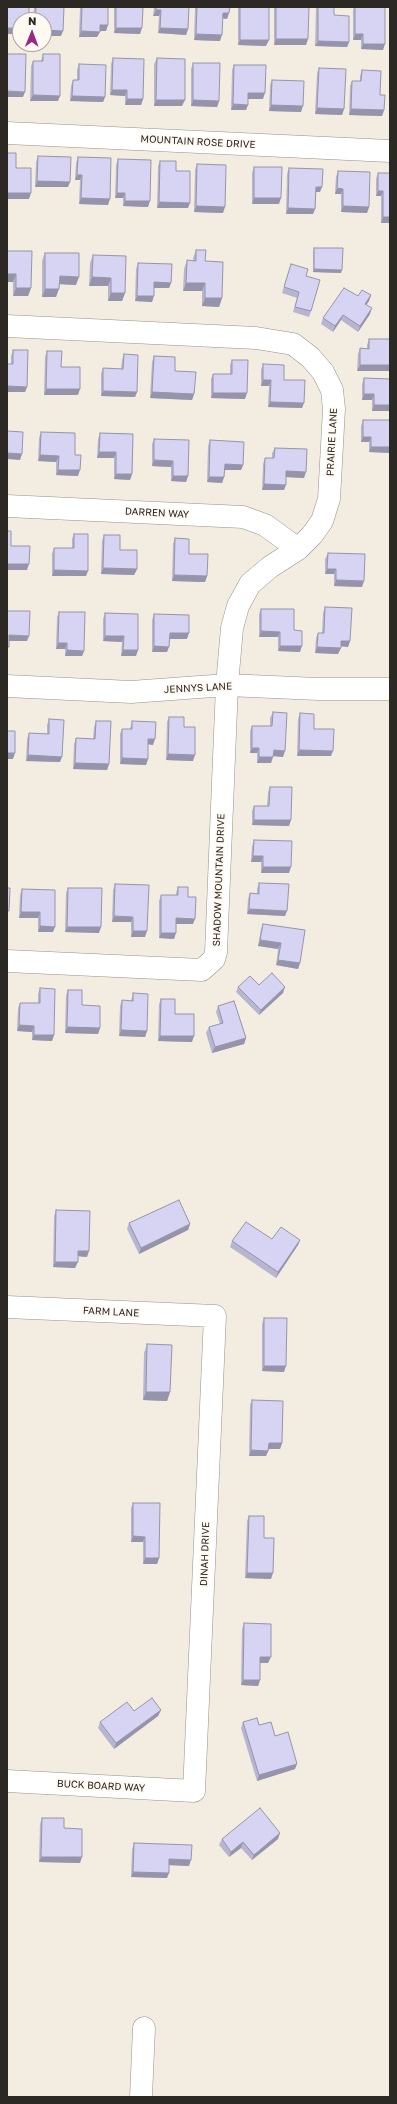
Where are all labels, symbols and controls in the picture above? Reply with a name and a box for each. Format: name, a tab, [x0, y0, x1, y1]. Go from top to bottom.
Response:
north arrow	[12, 12, 52, 52]
text: N	[28, 14, 37, 27]
street label: MOUNTAIN ROSE DRIVE	[140, 133, 256, 151]
street label: PRAIRIE LANE	[324, 408, 340, 476]
street label: DARREN WAY	[125, 505, 189, 521]
street label: JENNYS LANE	[164, 680, 232, 696]
street label: SHADOW MOUNTAIN DRIVE	[211, 813, 227, 947]
street label: FARM LANE	[83, 1305, 139, 1319]
street label: DINAH DRIVE	[198, 1522, 212, 1586]
street label: BUCK BOARD WAY	[57, 1778, 145, 1794]

